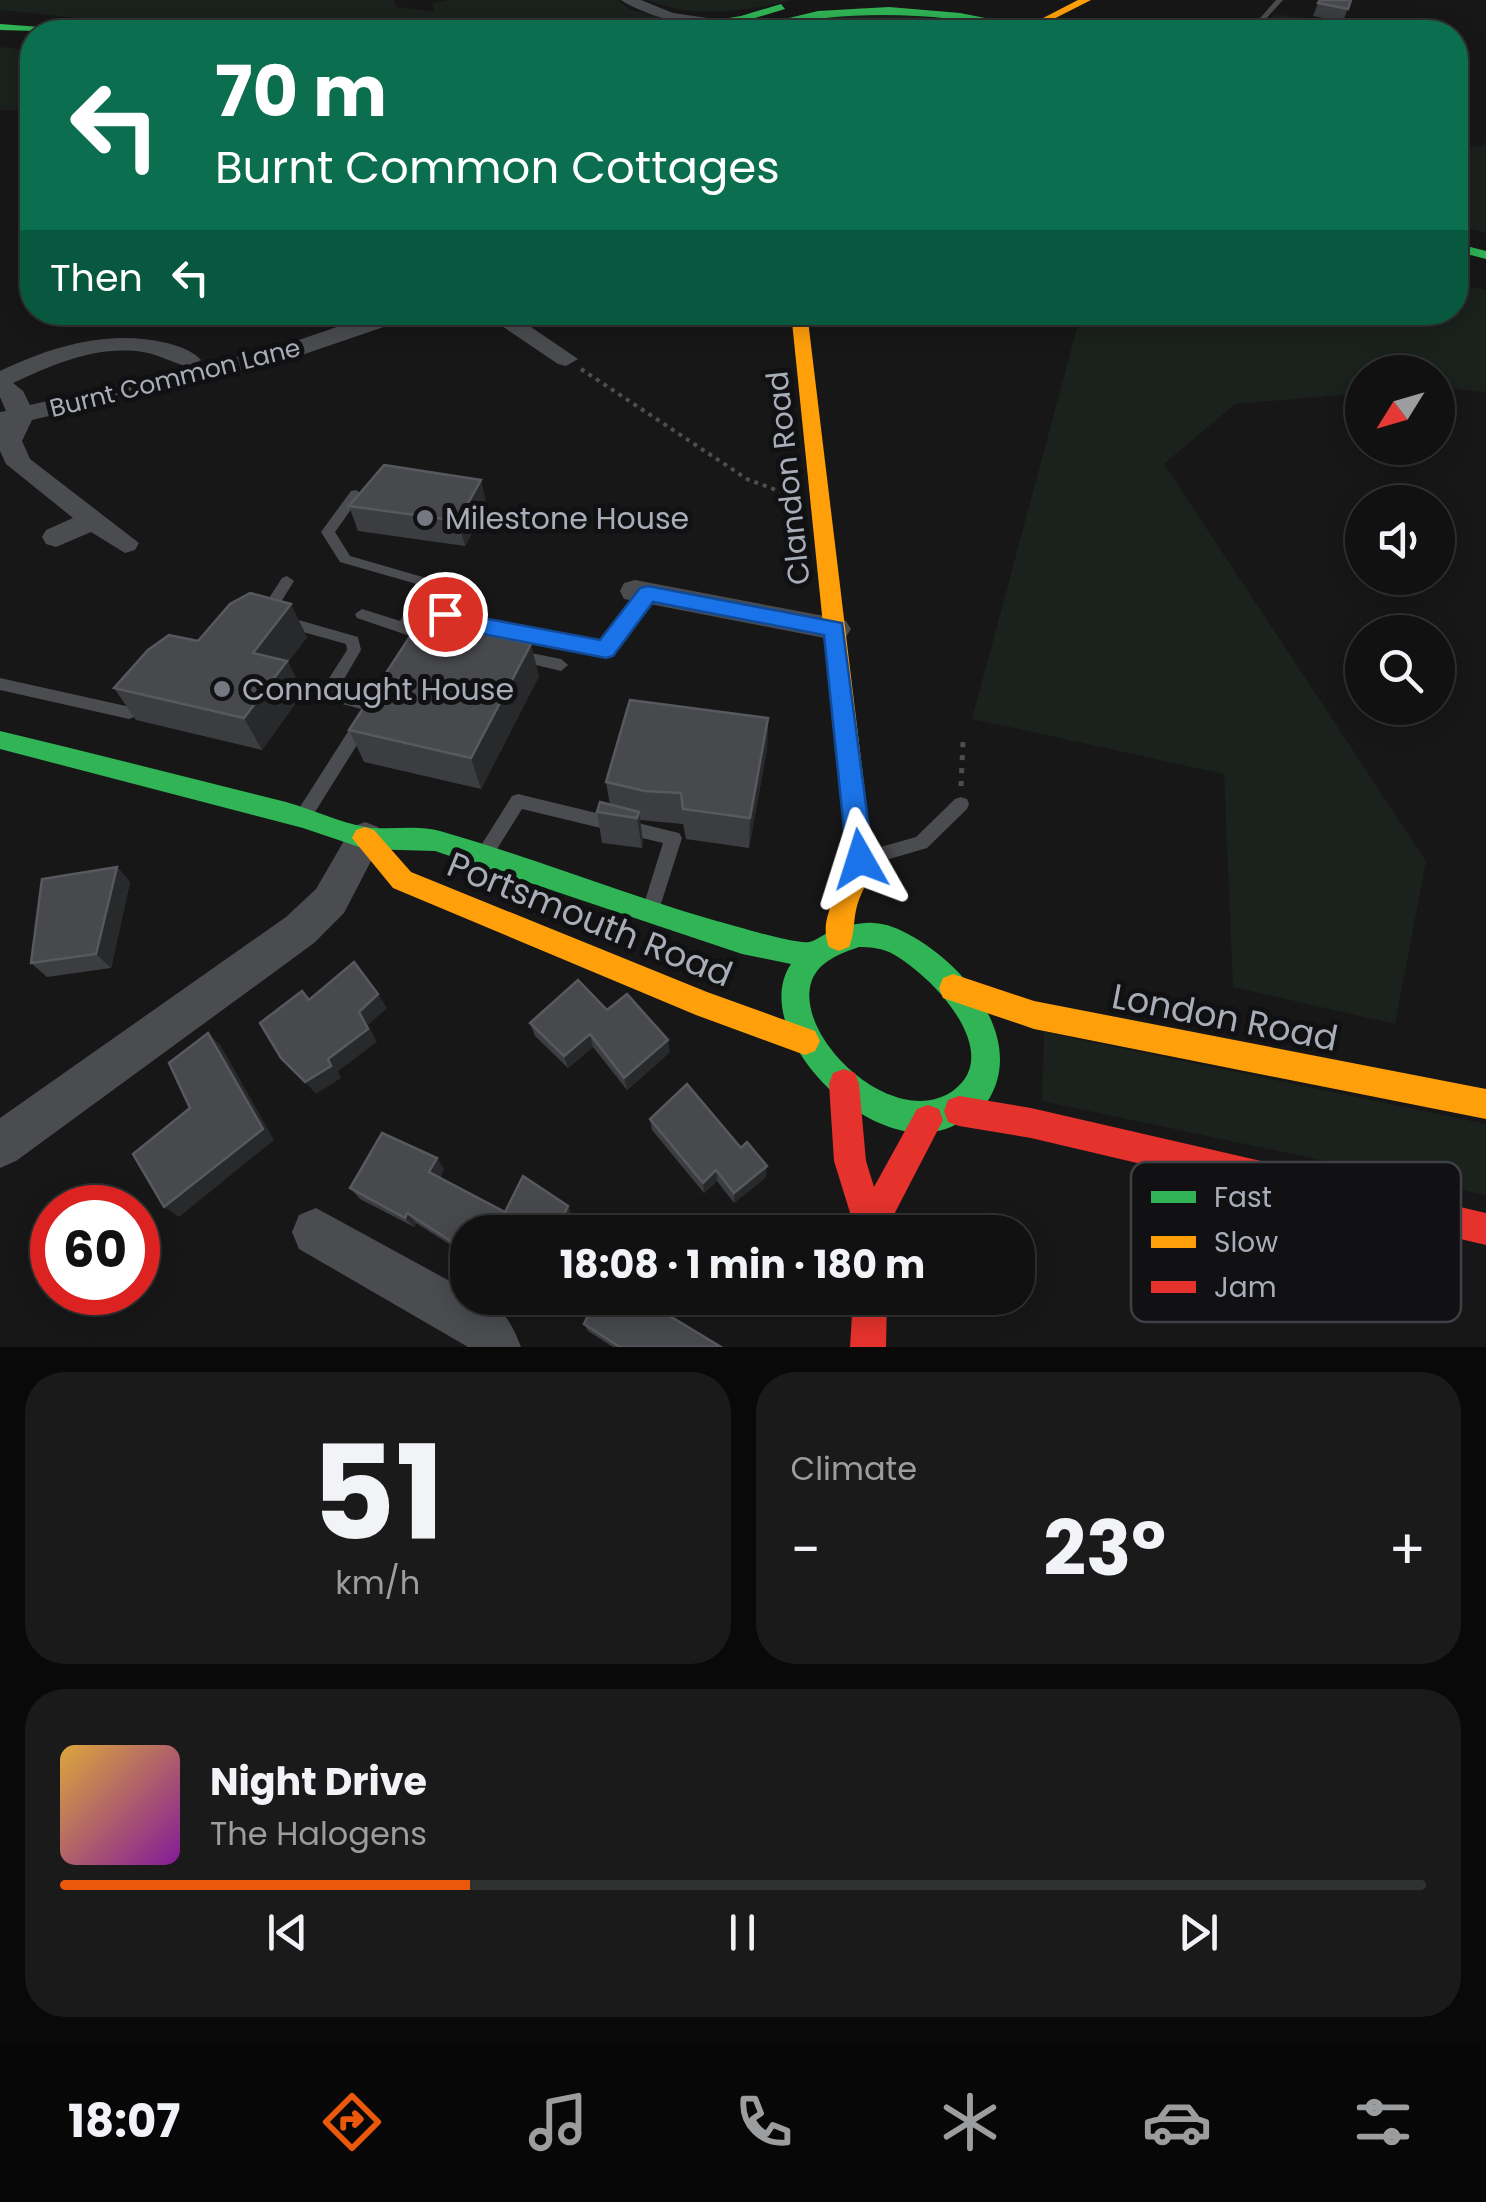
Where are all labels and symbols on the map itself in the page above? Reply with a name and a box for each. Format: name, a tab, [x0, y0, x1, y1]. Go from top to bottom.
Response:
street label: Burnt Common Lane	[46, 330, 304, 426]
north arrow	[1345, 355, 1455, 465]
street label: Clandon Road	[755, 369, 821, 587]
place label: Milestone House	[445, 497, 689, 540]
marker: Milestone House	[414, 507, 436, 529]
pin	[403, 572, 488, 657]
place label: Connaught House	[242, 668, 514, 711]
marker: Connaught House	[211, 678, 233, 700]
position arrow	[808, 807, 912, 911]
street label: Portsmouth Road	[440, 840, 740, 998]
street label: London Road	[1108, 971, 1342, 1063]
legend	[1131, 1162, 1461, 1322]
text: Fast	[1214, 1178, 1272, 1217]
speed limit sign: 60	[30, 1185, 160, 1315]
text: Slow	[1214, 1223, 1278, 1262]
text: Jam	[1214, 1268, 1277, 1307]

